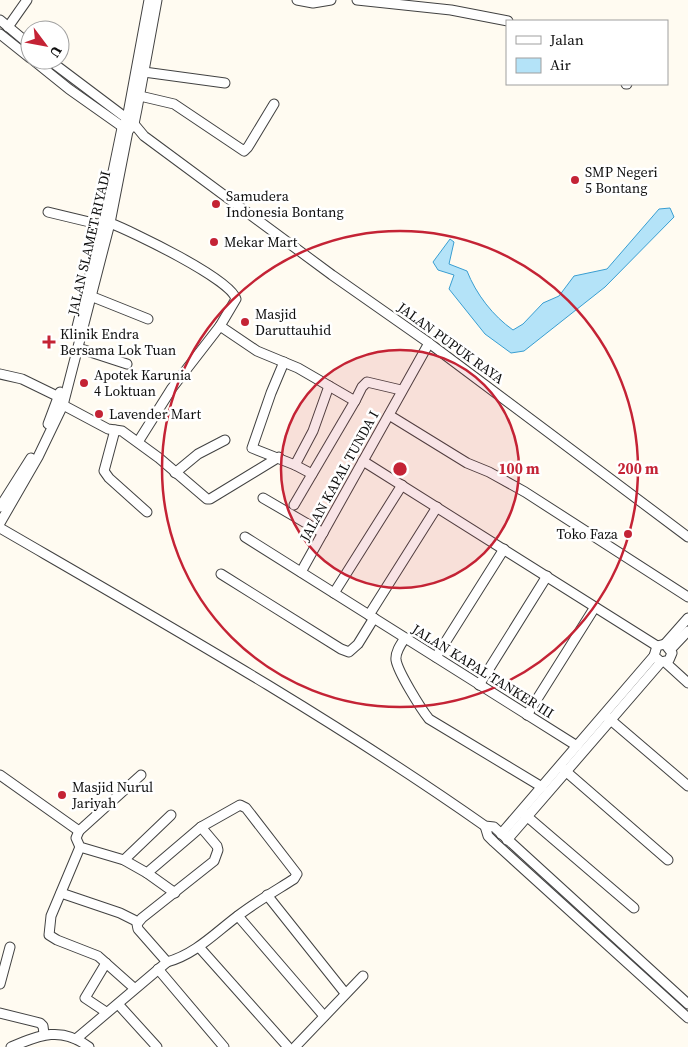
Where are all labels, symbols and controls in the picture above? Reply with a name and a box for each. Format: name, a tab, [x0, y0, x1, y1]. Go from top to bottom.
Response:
north arrow	[20, 20, 70, 70]
legend	[506, 20, 668, 85]
text: Jalan	[549, 29, 584, 50]
text: U	[45, 42, 67, 62]
text: Air	[550, 54, 571, 75]
place label: SMP Negeri 5 Bontang	[585, 162, 658, 198]
street label: JALAN SLAMET RIYADI	[62, 169, 115, 318]
marker: SMP Negeri 5 Bontang	[569, 174, 581, 186]
place label: Samudera Indonesia Bontang	[226, 186, 344, 222]
marker: Samudera Indonesia Bontang	[210, 198, 222, 210]
place label: Mekar Mart	[224, 232, 298, 252]
marker: Mekar Mart	[208, 236, 220, 248]
street label: JALAN PUPUK RAYA	[393, 297, 509, 389]
place label: Masjid Daruttauhid	[255, 304, 331, 340]
marker: Masjid Daruttauhid	[239, 316, 251, 328]
place label: Klinik Endra Bersama Lok Tuan	[60, 324, 177, 360]
marker: Klinik Endra Bersama Lok Tuan	[42, 335, 56, 349]
place label: Apotek Karunia 4 Loktuan	[94, 365, 192, 401]
marker: Apotek Karunia 4 Loktuan	[78, 377, 90, 389]
place label: Lavender Mart	[109, 404, 201, 424]
street label: JALAN KAPAL TUNDA I	[294, 407, 383, 546]
marker: Lavender Mart	[93, 408, 105, 420]
text: 100 m	[498, 458, 540, 479]
text: 200 m	[617, 458, 659, 479]
centre of rings	[391, 460, 409, 478]
place label: Toko Faza	[556, 524, 619, 544]
marker: Toko Faza	[622, 528, 634, 540]
street label: JALAN KAPAL TANKER III	[407, 619, 558, 723]
place label: Masjid Nurul Jariyah	[71, 777, 153, 813]
marker: Masjid Nurul Jariyah	[56, 789, 68, 801]

